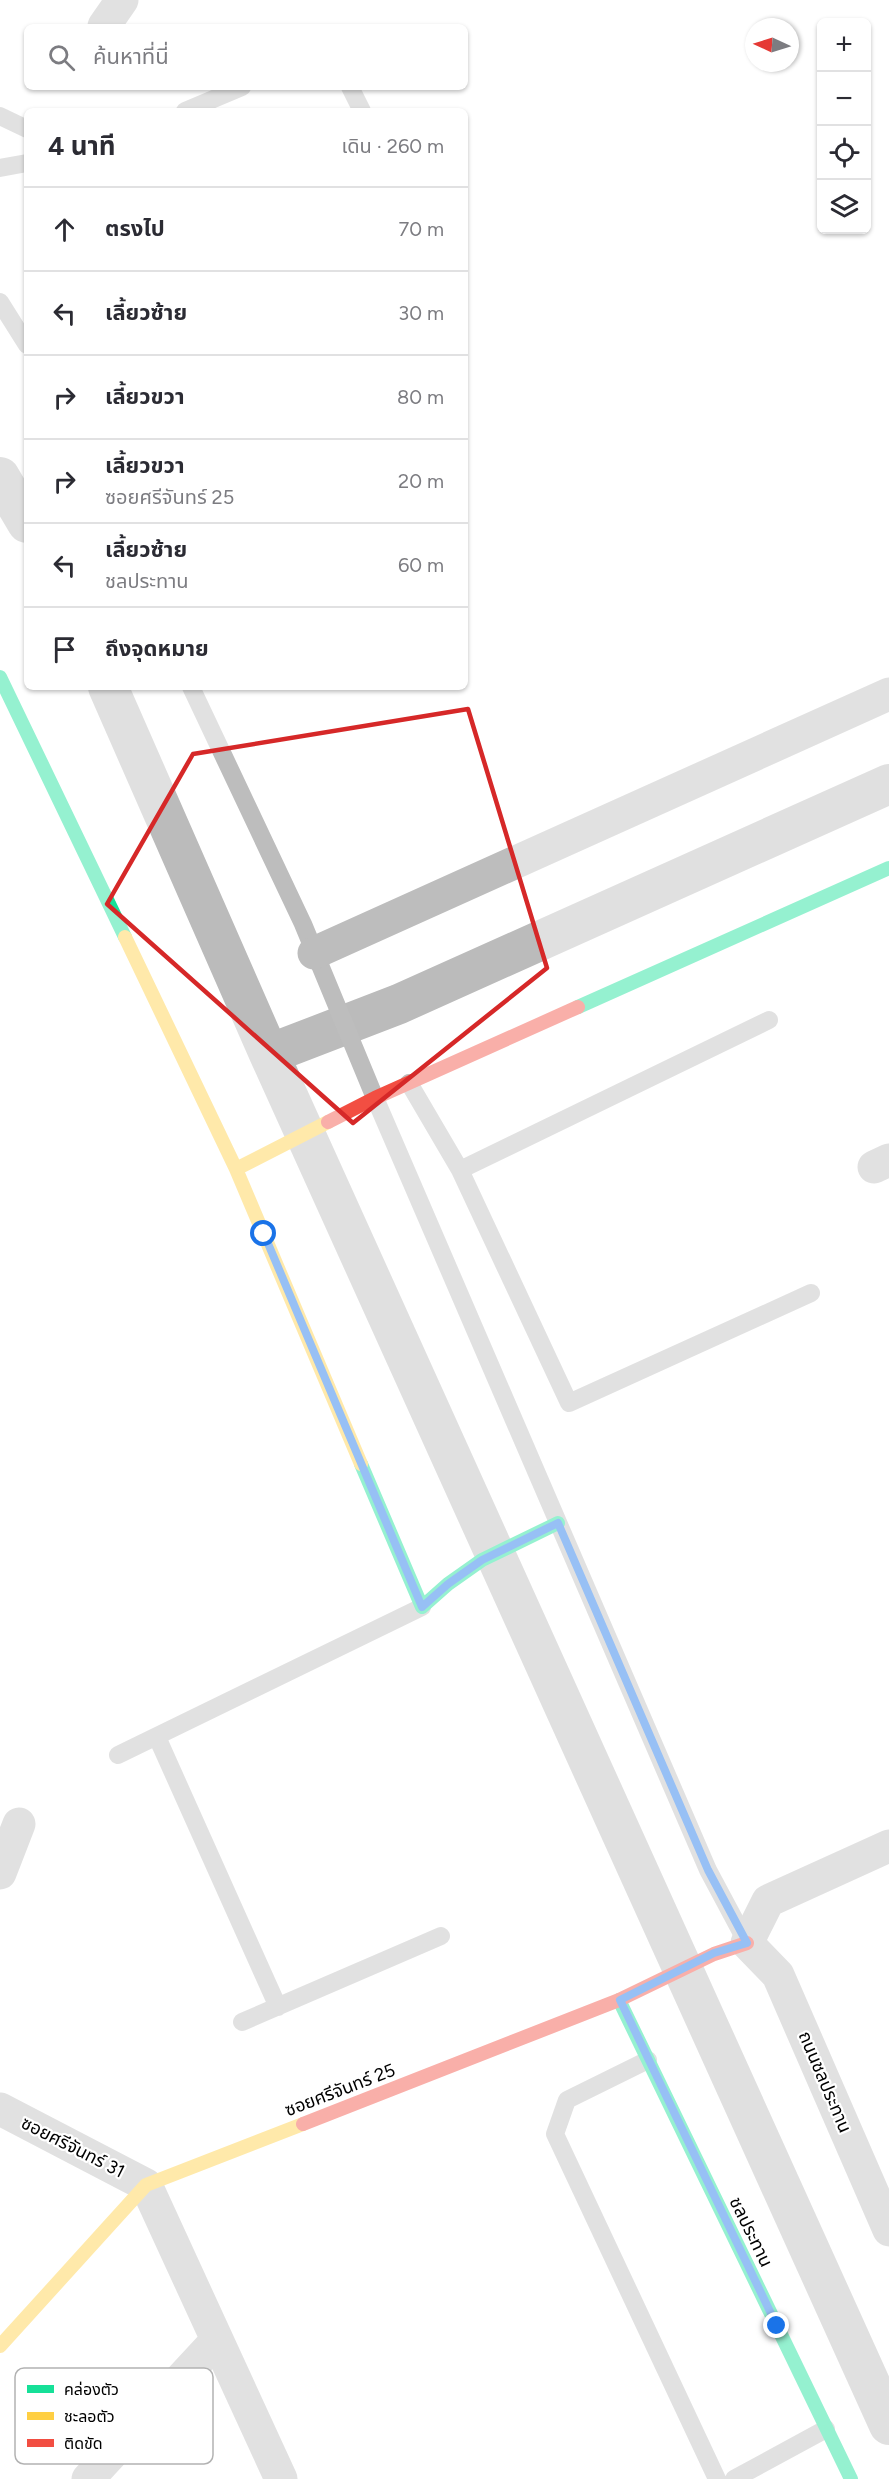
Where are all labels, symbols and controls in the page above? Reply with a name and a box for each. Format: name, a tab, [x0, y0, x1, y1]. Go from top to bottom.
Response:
north arrow	[745, 18, 799, 72]
map controls	[817, 18, 871, 234]
button: +	[817, 18, 871, 72]
search box	[24, 24, 468, 90]
icon: search	[45, 41, 78, 74]
text: ค้นหาที่นี่	[93, 43, 169, 70]
button: −	[817, 72, 871, 126]
button: locate	[817, 126, 871, 180]
text: 4 นาที	[48, 130, 116, 162]
text: เดิน · 260 m	[341, 134, 444, 158]
button: layers	[817, 180, 871, 234]
icon: ahead	[48, 213, 81, 246]
text: ตรงไป	[105, 215, 165, 242]
text: 70 m	[398, 217, 444, 241]
icon: left	[48, 297, 81, 330]
text: เลี้ยวซ้าย	[105, 299, 187, 326]
text: 30 m	[398, 301, 444, 325]
icon: right	[48, 381, 81, 414]
text: เลี้ยวขวา	[105, 383, 185, 410]
text: 80 m	[397, 385, 444, 409]
text: เลี้ยวขวา	[105, 452, 185, 479]
icon: right	[48, 465, 81, 498]
text: 20 m	[398, 469, 444, 493]
text: ซอยศรีจันทร์ 25	[105, 485, 234, 509]
text: เลี้ยวซ้าย	[105, 536, 187, 563]
icon: left	[48, 549, 81, 582]
text: 60 m	[398, 553, 444, 577]
text: ชลประทาน	[105, 569, 189, 593]
icon: arrive	[48, 633, 81, 666]
text: ถึงจุดหมาย	[105, 635, 209, 662]
route start	[250, 1220, 276, 1246]
street label: ถนนชลประทาน	[794, 2028, 856, 2136]
street label: ซอยศรีจันทร์ 25	[282, 2059, 398, 2121]
street label: ซอยศรีจันทร์ 31	[18, 2112, 128, 2182]
street label: ชลประทาน	[725, 2193, 777, 2271]
route end	[763, 2312, 789, 2338]
legend	[15, 2368, 213, 2464]
text: คล่องตัว	[64, 2380, 119, 2399]
text: ชะลอตัว	[64, 2407, 115, 2426]
text: ติดขัด	[64, 2434, 103, 2453]

